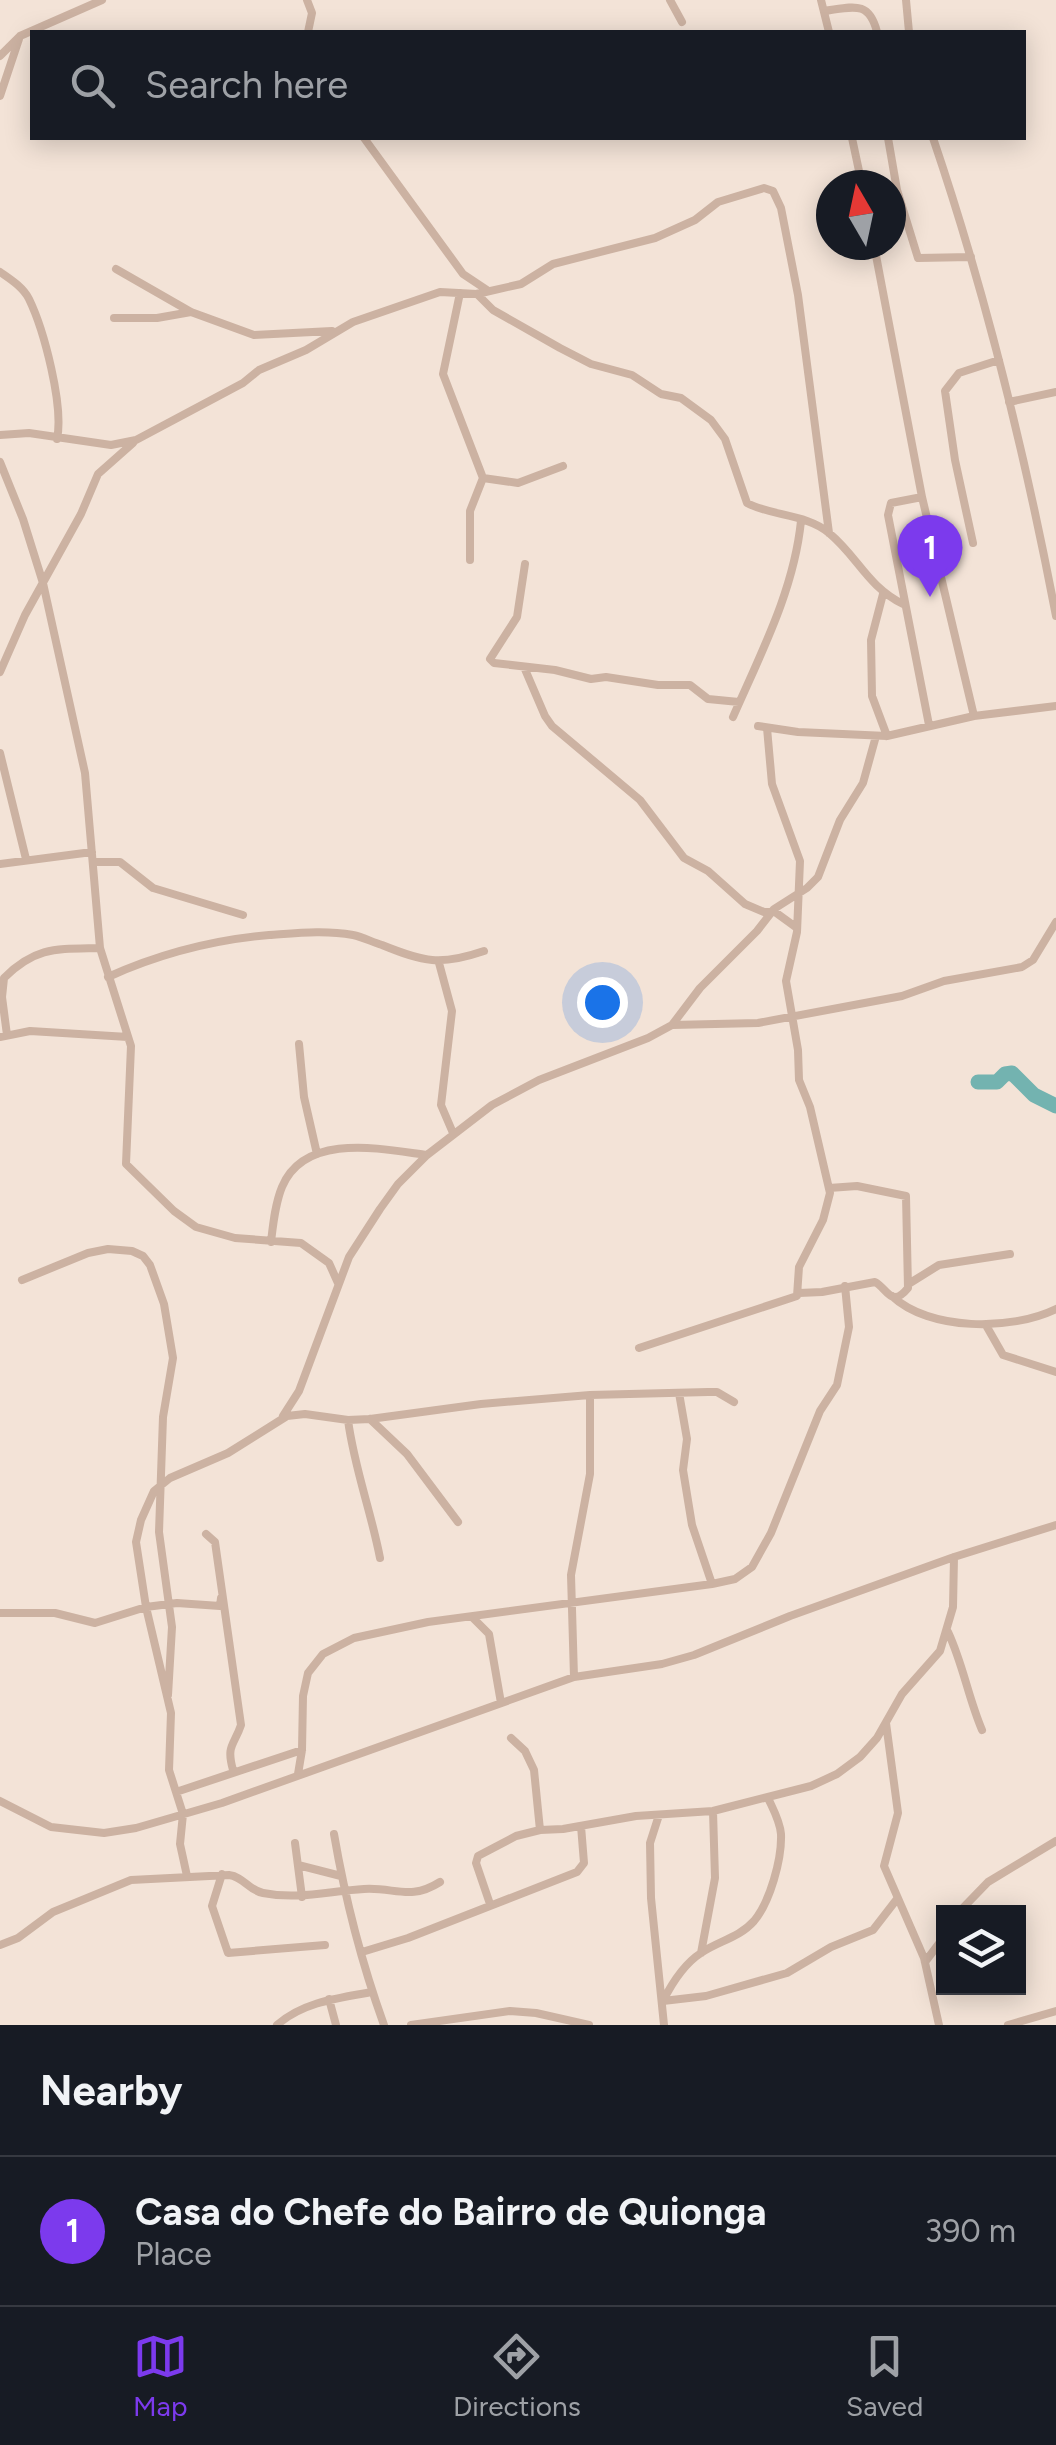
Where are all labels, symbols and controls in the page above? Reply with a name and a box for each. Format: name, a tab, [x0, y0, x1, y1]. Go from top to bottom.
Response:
search box	[30, 30, 1026, 140]
icon: search	[65, 58, 120, 113]
text: Search here	[145, 62, 348, 108]
north arrow	[816, 170, 906, 260]
pin: 1	[898, 514, 962, 597]
your location	[577, 977, 628, 1028]
map controls	[936, 1905, 1026, 1995]
button: layers	[936, 1905, 1026, 1995]
text: Nearby	[40, 2065, 182, 2116]
text: Casa do Chefe do Bairro de Quionga	[135, 2189, 767, 2235]
text: 1	[66, 2212, 79, 2250]
text: 390 m	[925, 2212, 1016, 2250]
text: Place	[135, 2235, 212, 2273]
tab: Map	[133, 2329, 188, 2423]
tab: Directions	[453, 2329, 581, 2423]
tab: Saved	[846, 2329, 923, 2423]

